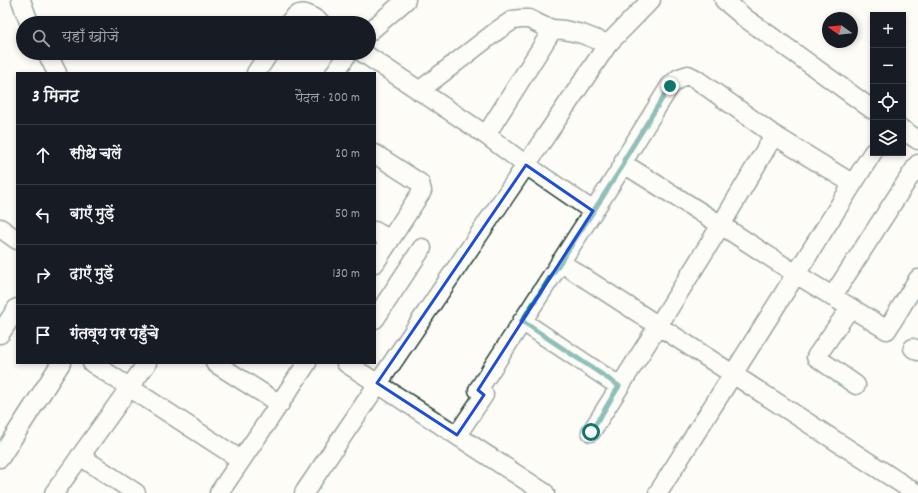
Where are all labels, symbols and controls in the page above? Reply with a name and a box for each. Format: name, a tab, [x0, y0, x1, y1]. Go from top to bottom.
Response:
north arrow	[822, 12, 858, 48]
map controls	[870, 12, 906, 156]
button: +	[870, 12, 906, 48]
search box	[16, 16, 376, 60]
icon: search	[30, 27, 52, 49]
text: यहाँ खोजें	[62, 27, 119, 49]
button: −	[870, 48, 906, 84]
route end	[661, 77, 679, 95]
button: locate	[870, 84, 906, 120]
text: 3 मिनट	[32, 86, 79, 110]
text: पैदल · 200 m	[295, 89, 360, 108]
button: layers	[870, 120, 906, 156]
icon: ahead	[32, 144, 54, 166]
text: सीधे चलें	[70, 144, 121, 166]
text: 20 m	[335, 145, 360, 164]
icon: left	[32, 204, 54, 226]
text: बाएँ मुड़ें	[70, 204, 114, 226]
text: 50 m	[335, 205, 360, 224]
icon: right	[32, 264, 54, 286]
text: दाएँ मुड़ें	[70, 264, 113, 286]
text: 130 m	[332, 265, 360, 284]
icon: arrive	[32, 324, 54, 346]
text: गंतव्य पर पहुँचे	[70, 324, 159, 346]
route start	[582, 423, 600, 441]

